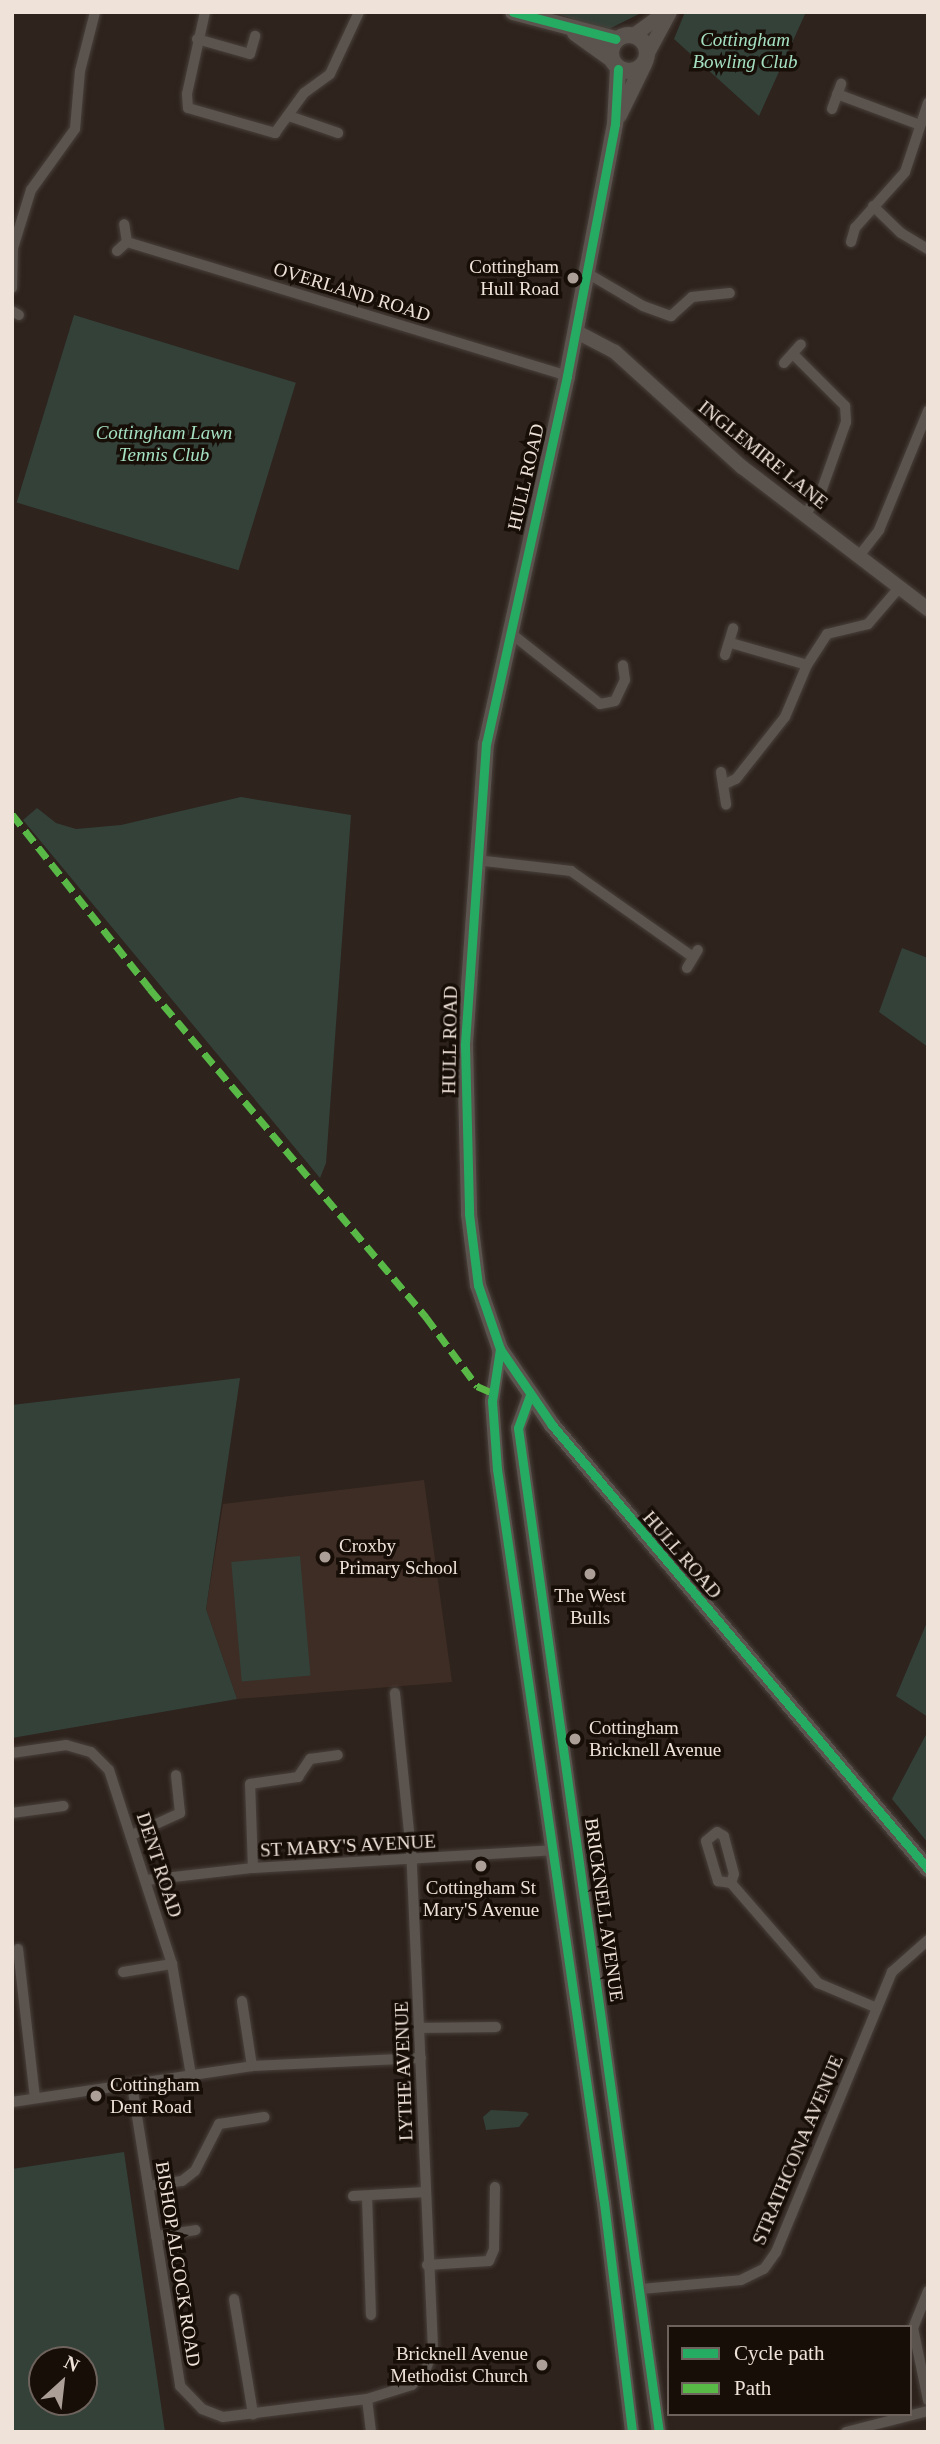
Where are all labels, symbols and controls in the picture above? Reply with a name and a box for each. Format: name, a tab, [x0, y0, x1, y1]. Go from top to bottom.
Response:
park label: Cottingham Bowling Club	[692, 29, 798, 73]
place label: Cottingham Hull Road	[469, 256, 559, 300]
street label: OVERLAND ROAD	[271, 257, 433, 327]
marker: Cottingham Hull Road	[565, 270, 581, 286]
street label: INGLEMIRE LANE	[694, 396, 832, 514]
street label: HULL ROAD	[503, 421, 549, 533]
park label: Cottingham Lawn Tennis Club	[96, 422, 232, 466]
street label: HULL ROAD	[438, 985, 462, 1095]
street label: HULL ROAD	[638, 1506, 726, 1604]
place label: Croxby Primary School	[339, 1535, 458, 1579]
marker: Croxby Primary School	[317, 1549, 333, 1565]
marker: The West Bulls	[582, 1566, 598, 1582]
place label: The West Bulls	[554, 1585, 626, 1629]
place label: Cottingham Bricknell Avenue	[589, 1717, 722, 1761]
marker: Cottingham Bricknell Avenue	[567, 1731, 583, 1747]
street label: DENT ROAD	[131, 1810, 187, 1920]
street label: BRICKNELL AVENUE	[580, 1816, 628, 2004]
street label: ST MARY'S AVENUE	[259, 1830, 437, 1862]
marker: Cottingham St Mary'S Avenue	[473, 1858, 489, 1874]
place label: Cottingham St Mary'S Avenue	[422, 1877, 540, 1921]
street label: LYTHE AVENUE	[390, 2000, 418, 2142]
street label: STRATHCONA AVENUE	[747, 2051, 849, 2249]
place label: Cottingham Dent Road	[110, 2074, 200, 2118]
marker: Cottingham Dent Road	[88, 2088, 104, 2104]
street label: BISHOP ALCOCK ROAD	[150, 2159, 206, 2369]
legend	[667, 2325, 912, 2416]
text: Cycle path	[734, 2341, 824, 2365]
place label: Bricknell Avenue Methodist Church	[390, 2343, 528, 2387]
north arrow	[28, 2346, 98, 2416]
text: N	[61, 2351, 83, 2376]
marker: Bricknell Avenue Methodist Church	[534, 2357, 550, 2373]
text: Path	[734, 2376, 771, 2400]

